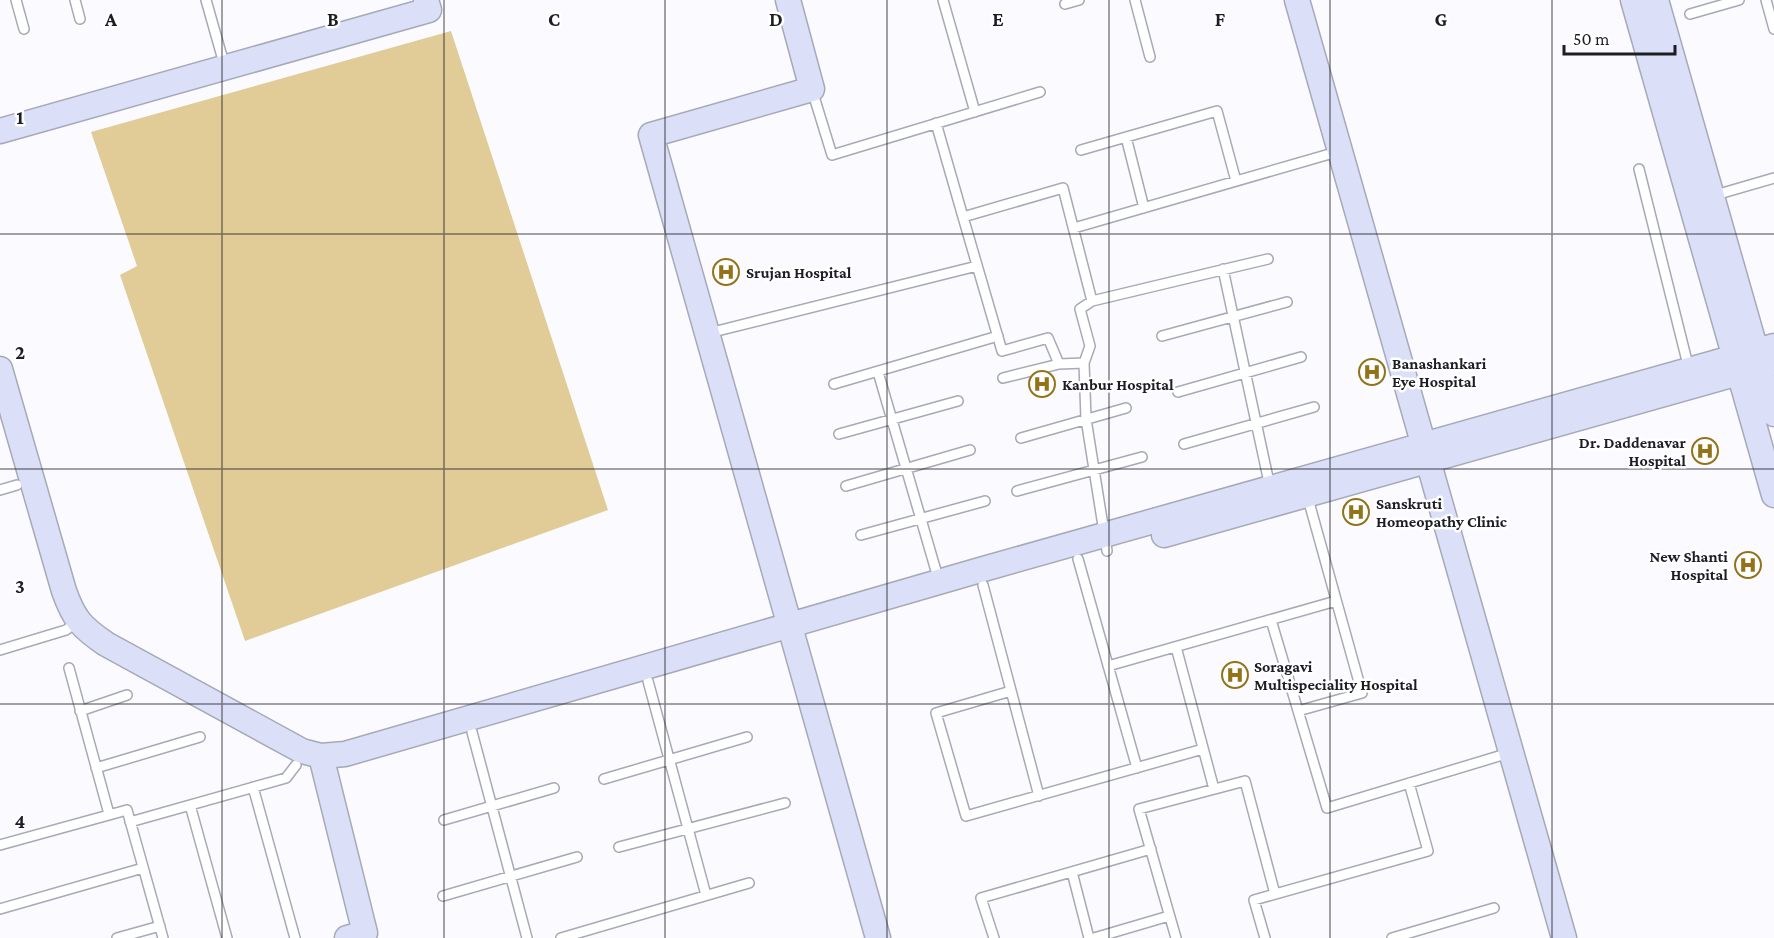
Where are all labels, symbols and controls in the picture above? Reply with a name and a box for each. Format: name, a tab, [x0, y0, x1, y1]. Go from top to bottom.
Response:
text: A	[104, 8, 118, 30]
text: B	[327, 8, 339, 30]
text: C	[548, 8, 560, 30]
text: D	[769, 8, 783, 30]
text: E	[992, 8, 1004, 30]
text: F	[1215, 8, 1226, 30]
text: G	[1435, 8, 1448, 30]
scale bar	[1564, 18, 1675, 56]
text: 50 m	[1573, 29, 1610, 49]
text: 1	[16, 106, 24, 128]
hospital icon: Srujan Hospital	[711, 257, 741, 287]
place label: Srujan Hospital	[746, 264, 852, 282]
text: 2	[15, 341, 25, 363]
place label: Banashankari Eye Hospital	[1392, 355, 1487, 390]
hospital icon: Banashankari Eye Hospital	[1357, 357, 1387, 387]
hospital icon: Kanbur Hospital	[1027, 369, 1057, 399]
place label: Kanbur Hospital	[1062, 376, 1174, 393]
place label: Dr. Daddenavar Hospital	[1579, 434, 1687, 469]
hospital icon: Dr. Daddenavar Hospital	[1690, 436, 1720, 466]
place label: Sanskruti Homeopathy Clinic	[1376, 495, 1507, 530]
hospital icon: Sanskruti Homeopathy Clinic	[1341, 497, 1371, 527]
place label: New Shanti Hospital	[1650, 548, 1728, 583]
hospital icon: New Shanti Hospital	[1733, 550, 1763, 580]
text: 3	[15, 575, 25, 597]
place label: Soragavi Multispeciality Hospital	[1254, 658, 1418, 693]
hospital icon: Soragavi Multispeciality Hospital	[1220, 660, 1250, 690]
text: 4	[15, 810, 26, 832]

